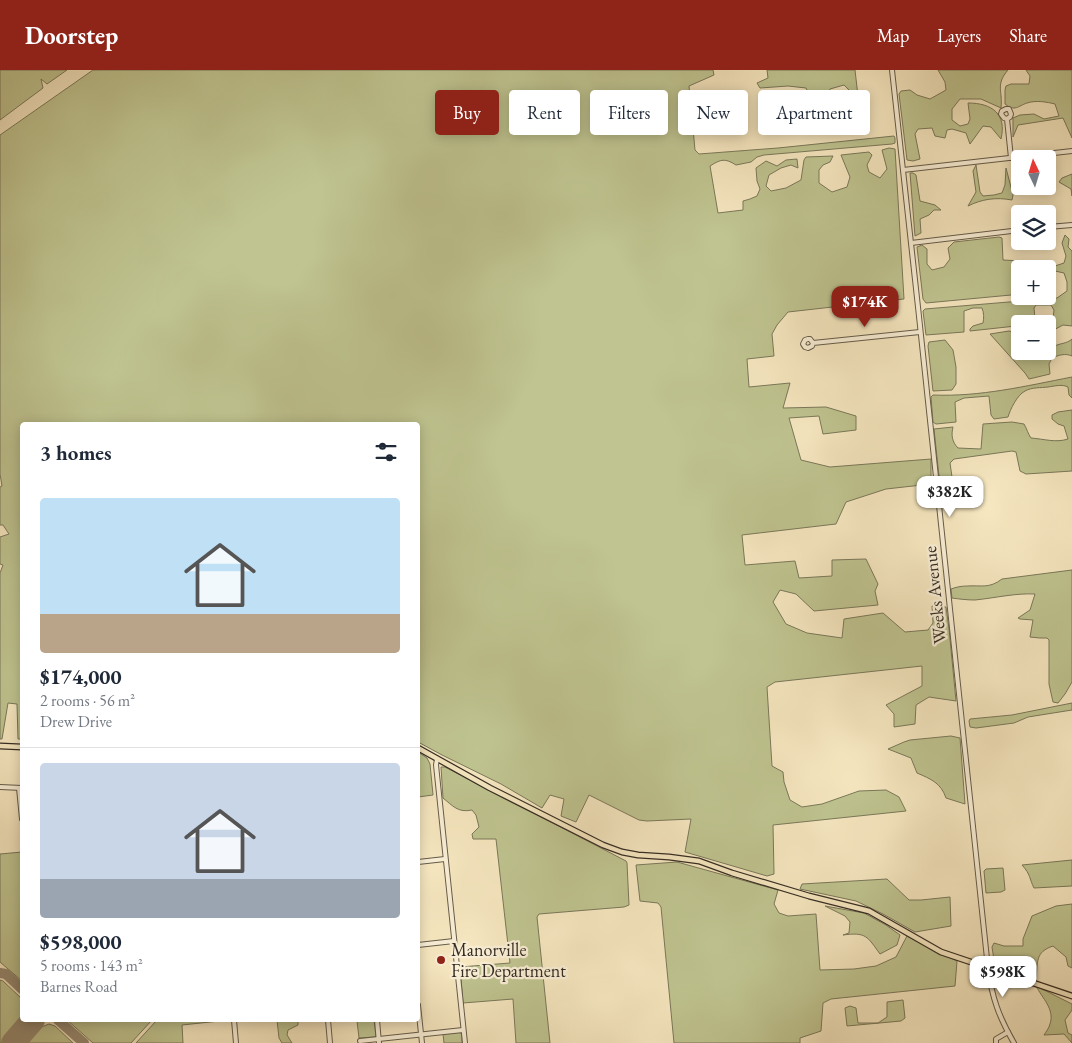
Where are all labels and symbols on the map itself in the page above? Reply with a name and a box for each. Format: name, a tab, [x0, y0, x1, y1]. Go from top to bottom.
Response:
north arrow	[1011, 150, 1056, 195]
pin: $174K	[830, 286, 900, 328]
pin: $382K	[915, 476, 985, 518]
street label: Weeks Avenue	[918, 545, 951, 645]
place label: Manorville Fire Department	[451, 938, 566, 982]
marker: Manorville Fire Department	[435, 954, 447, 966]
pin: $598K	[968, 956, 1038, 998]

